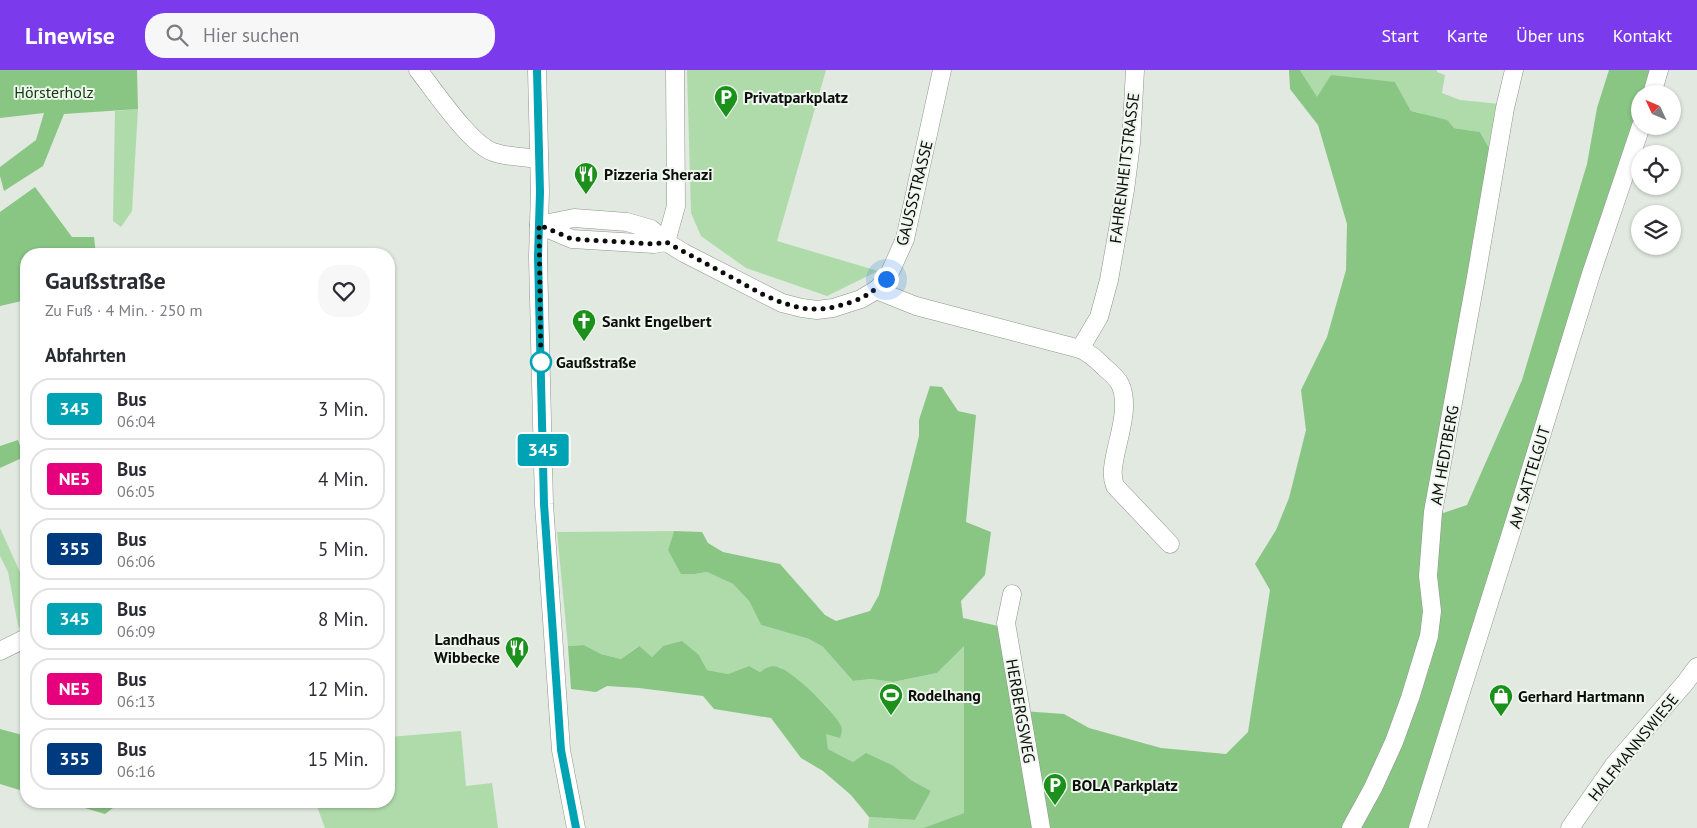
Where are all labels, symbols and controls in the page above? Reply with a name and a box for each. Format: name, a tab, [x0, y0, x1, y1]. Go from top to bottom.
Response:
search box	[145, 13, 495, 58]
text: Linewise	[25, 20, 115, 51]
icon: search	[163, 21, 191, 49]
text: Hier suchen	[203, 23, 299, 47]
text: Start	[1381, 24, 1419, 47]
text: Karte	[1447, 24, 1488, 47]
text: Über uns	[1516, 24, 1585, 47]
text: Kontakt	[1613, 24, 1672, 47]
park label: Hörsterholz	[14, 82, 94, 102]
parking icon: Privatparkplatz	[713, 84, 739, 118]
north arrow	[1631, 85, 1681, 135]
map controls	[1631, 85, 1681, 255]
place label: Privatparkplatz	[744, 87, 848, 107]
street label: FAHRENHEITSTRASSE	[1105, 92, 1143, 244]
street label: GAUSSSTRASSE	[891, 138, 937, 248]
button: locate	[1631, 145, 1681, 195]
restaurant icon: Pizzeria Sherazi	[573, 161, 599, 195]
place label: Pizzeria Sherazi	[604, 164, 713, 184]
button: layers	[1631, 205, 1681, 255]
text: Gaußstraße	[45, 265, 166, 296]
button: heart	[318, 265, 370, 317]
your location	[874, 267, 899, 292]
text: Zu Fuß · 4 Min. · 250 m	[45, 300, 203, 320]
church icon: Sankt Engelbert	[571, 308, 597, 342]
place label: Sankt Engelbert	[602, 311, 712, 331]
text: Abfahrten	[45, 343, 126, 367]
marker: Gaußstraße	[530, 351, 552, 373]
place label: Gaußstraße	[556, 352, 636, 372]
text: Bus	[117, 387, 146, 411]
text: 345	[59, 397, 90, 420]
text: 3 Min.	[318, 397, 368, 421]
street label: AM HEDTBERG	[1425, 404, 1463, 506]
text: 06:04	[117, 411, 155, 431]
street label: AM SATTELGUT	[1504, 423, 1554, 531]
line badge: 345	[514, 434, 572, 466]
text: 345	[528, 438, 558, 461]
text: Bus	[117, 457, 146, 481]
text: NE5	[59, 467, 90, 490]
text: 4 Min.	[318, 467, 368, 491]
text: 06:05	[117, 481, 155, 501]
text: Bus	[117, 527, 146, 551]
text: 355	[59, 537, 90, 560]
text: 5 Min.	[318, 537, 368, 561]
text: 06:06	[117, 551, 155, 571]
text: Bus	[117, 597, 146, 621]
text: 345	[59, 607, 90, 630]
text: 8 Min.	[318, 607, 368, 631]
text: 06:09	[117, 621, 155, 641]
place label: Landhaus Wibbecke	[434, 629, 500, 667]
restaurant icon: Landhaus Wibbecke	[504, 635, 530, 669]
street label: HERBERGSWEG	[1002, 657, 1040, 765]
text: Bus	[117, 667, 146, 691]
text: NE5	[59, 677, 90, 700]
text: 12 Min.	[308, 677, 368, 701]
sports icon: Rodelhang	[878, 682, 904, 716]
shop icon: Gerhard Hartmann	[1488, 683, 1514, 717]
place label: Rodelhang	[908, 685, 981, 705]
place label: Gerhard Hartmann	[1518, 686, 1645, 706]
street label: HALFMANNSWIESE	[1584, 689, 1682, 805]
text: 06:13	[117, 691, 155, 711]
text: Bus	[117, 737, 146, 761]
text: 355	[59, 747, 90, 770]
text: 15 Min.	[308, 747, 368, 771]
text: 06:16	[117, 761, 155, 781]
parking icon: BOLA Parkplatz	[1042, 772, 1068, 806]
place label: BOLA Parkplatz	[1072, 775, 1178, 795]

